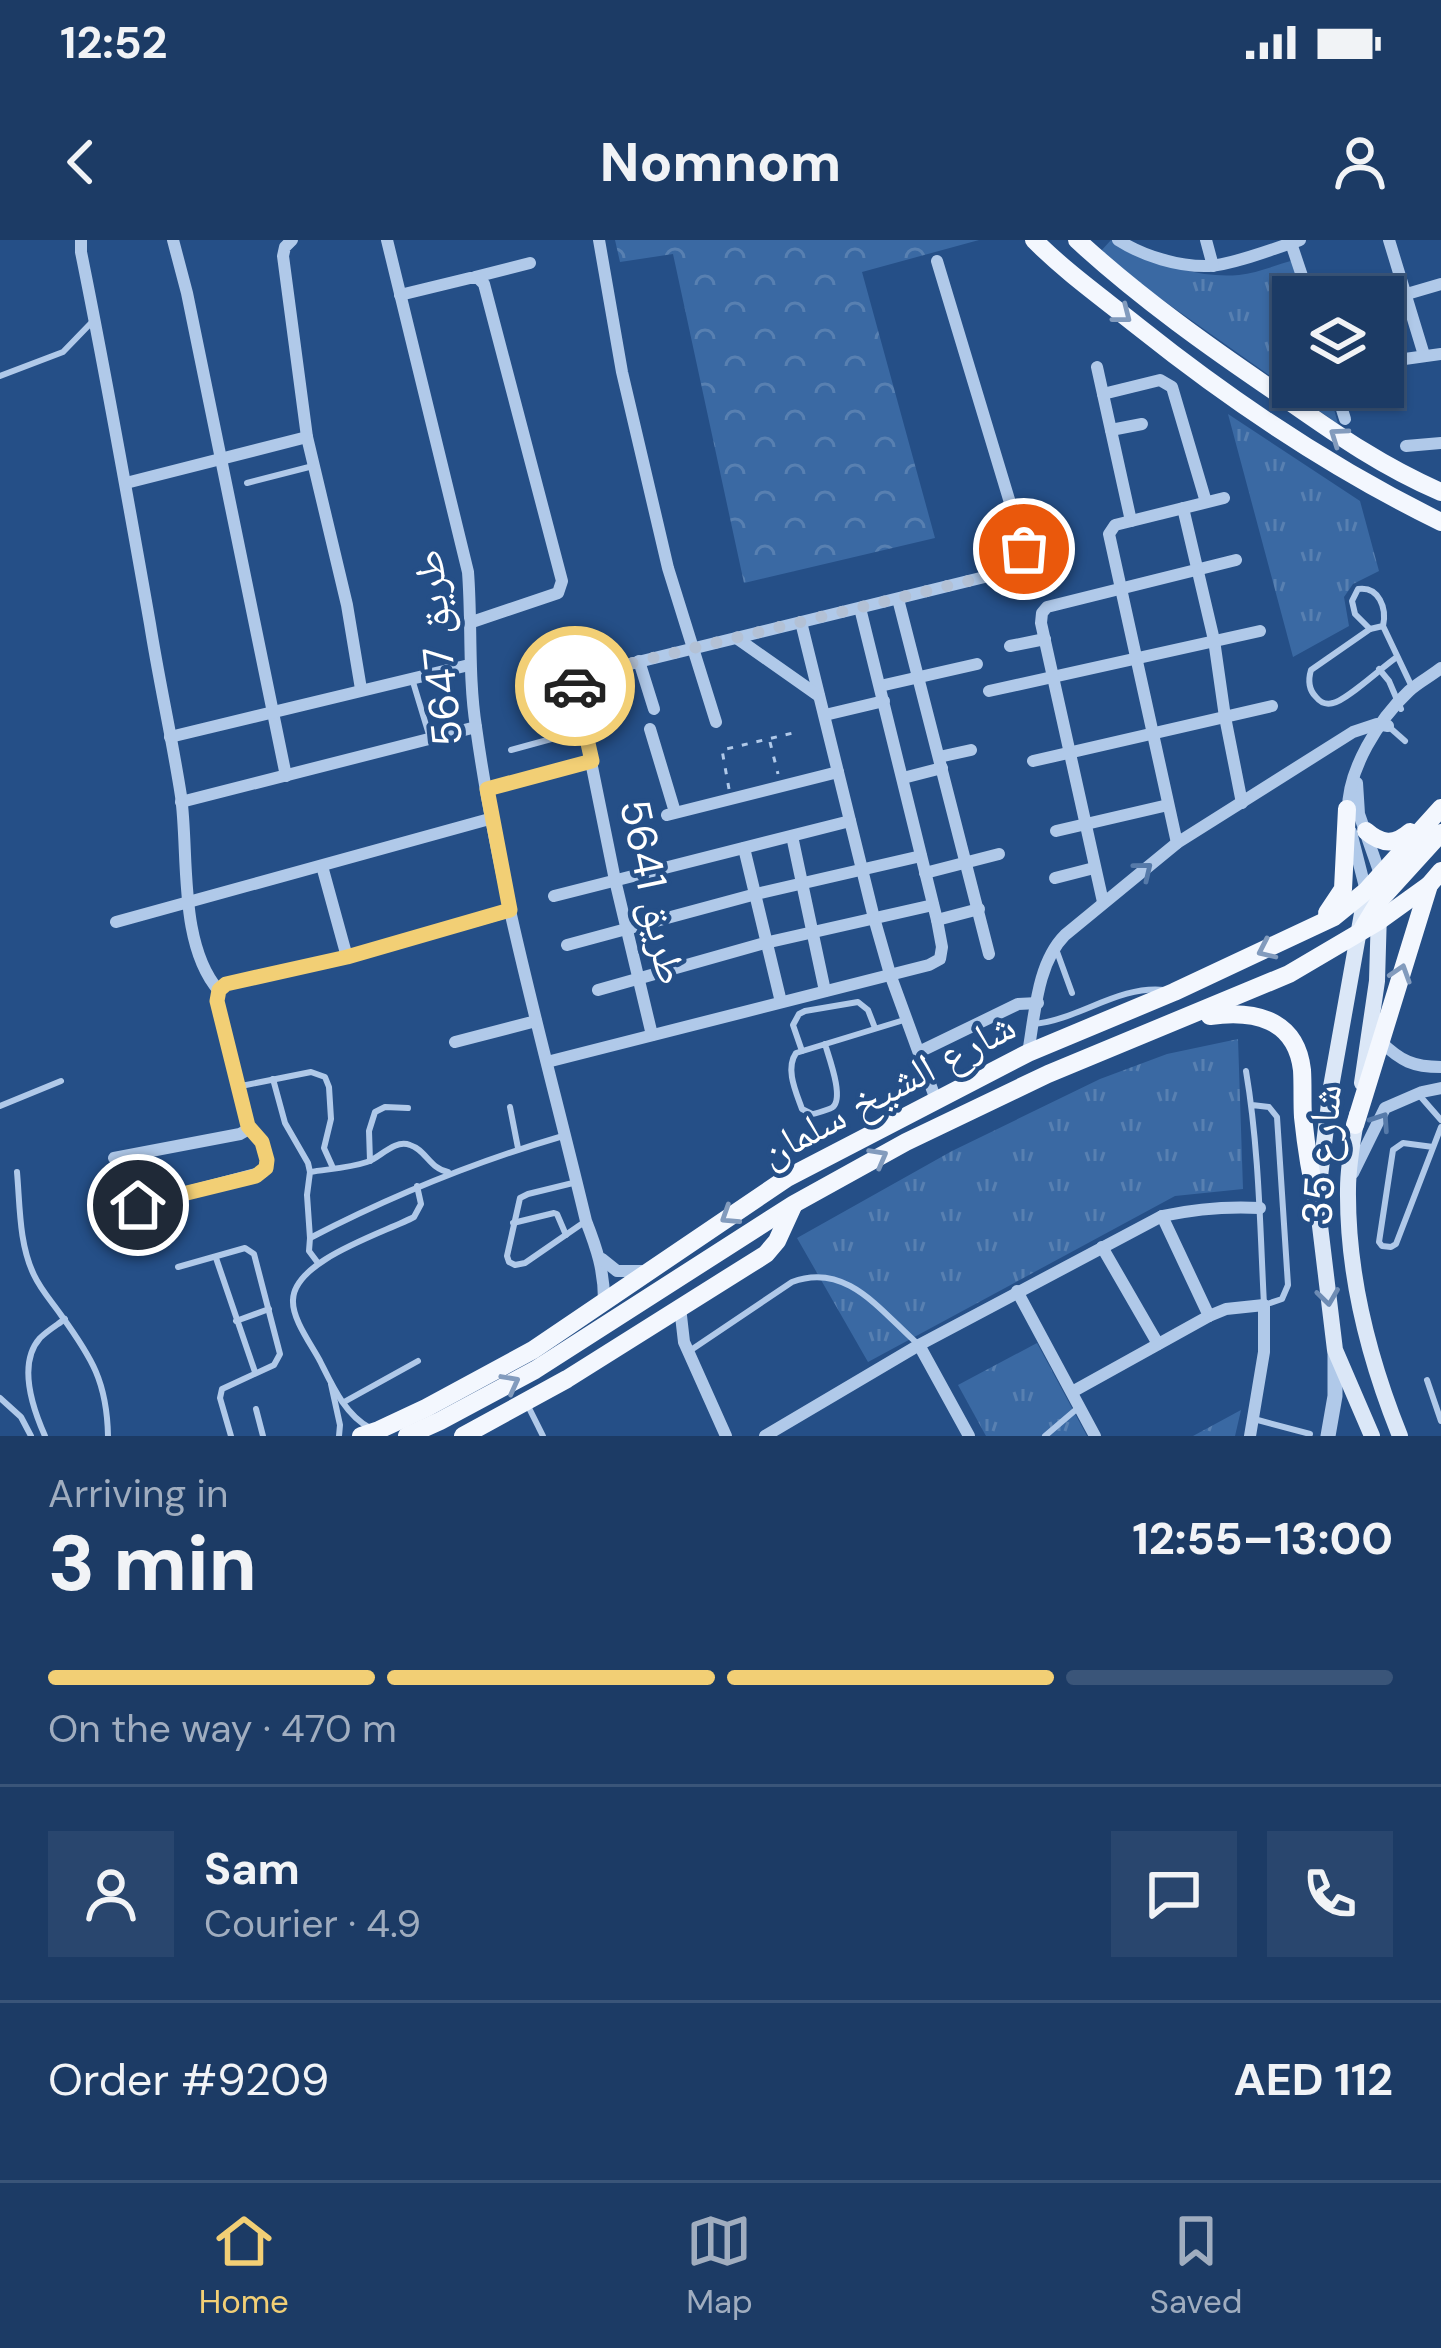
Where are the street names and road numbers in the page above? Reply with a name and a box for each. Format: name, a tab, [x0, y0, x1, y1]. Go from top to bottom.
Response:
street label: طريق 5647	[400, 547, 475, 749]
street label: طريق 5641	[607, 795, 700, 990]
street label: شارع الشيخ سلمان	[750, 998, 1025, 1179]
street label: شارع 35	[1289, 1083, 1354, 1228]

